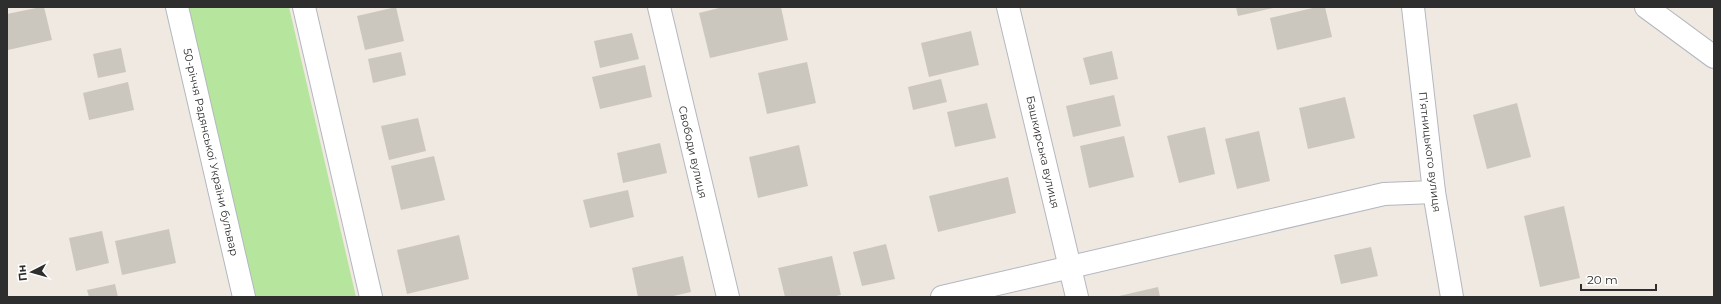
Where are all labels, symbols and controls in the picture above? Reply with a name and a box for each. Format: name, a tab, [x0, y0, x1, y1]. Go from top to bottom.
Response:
street label: 50-річчя Радянської України бульвар	[180, 47, 242, 257]
street label: П’ятницького вулиця	[1416, 91, 1444, 213]
street label: Башкирська вулиця	[1023, 94, 1063, 210]
street label: Свободи вулиця	[676, 104, 710, 200]
north arrow	[12, 252, 52, 292]
text: Пн	[14, 264, 30, 282]
scale bar	[1581, 266, 1656, 292]
text: 20 m	[1587, 272, 1618, 287]

